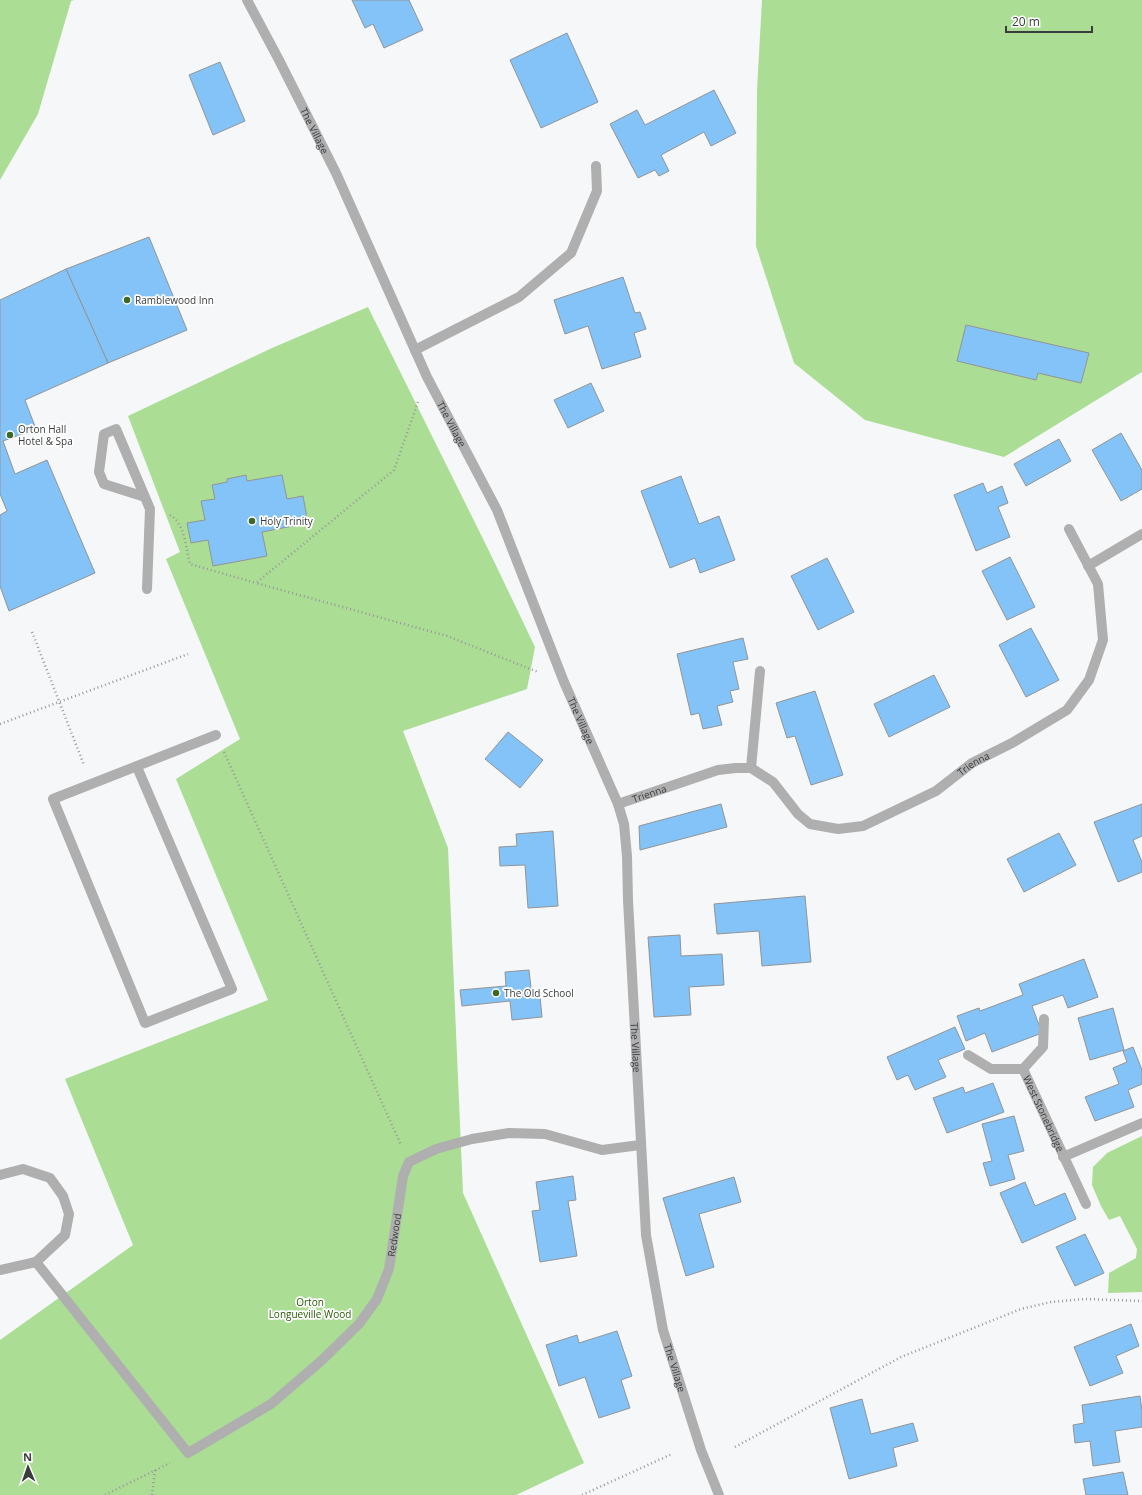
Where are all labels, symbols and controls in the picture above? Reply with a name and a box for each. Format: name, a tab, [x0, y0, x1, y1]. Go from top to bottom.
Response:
scale bar	[1006, 8, 1092, 34]
text: 20 m	[1012, 13, 1040, 30]
street label: The Village	[297, 105, 332, 156]
place label: Ramblewood Inn	[135, 293, 214, 307]
marker: Ramblewood Inn	[122, 295, 132, 305]
street label: The Village	[434, 399, 470, 450]
place label: Orton Hall Hotel & Spa	[18, 422, 73, 448]
marker: Orton Hall Hotel & Spa	[5, 430, 15, 440]
place label: Holy Trinity	[260, 514, 314, 528]
marker: Holy Trinity	[247, 516, 257, 526]
street label: The Village	[565, 695, 598, 747]
street label: Trienna	[954, 748, 992, 779]
street label: Trienna	[630, 781, 668, 806]
place label: The Old School	[504, 986, 574, 1000]
marker: The Old School	[491, 988, 501, 998]
street label: The Village	[628, 1022, 644, 1073]
street label: West Stonebridge	[1020, 1073, 1068, 1154]
street label: Redwood	[384, 1212, 404, 1258]
park label: Orton Longueville Wood	[269, 1295, 351, 1321]
street label: The Village	[661, 1342, 689, 1394]
north arrow	[8, 1447, 48, 1487]
text: N	[23, 1449, 32, 1464]

